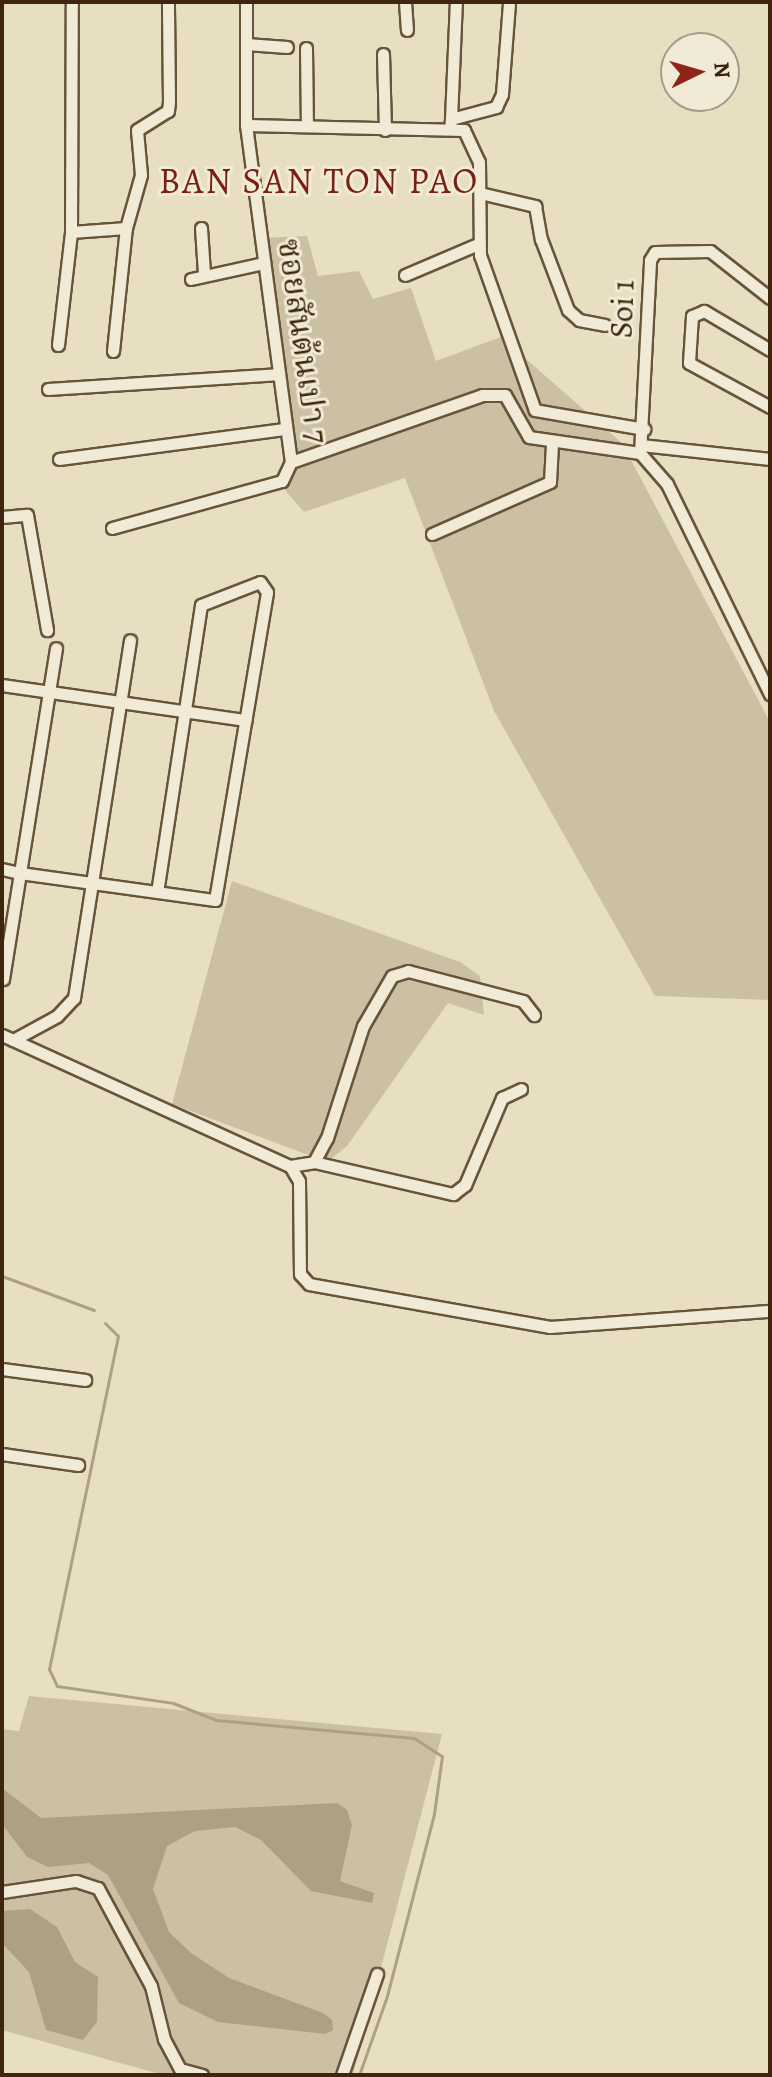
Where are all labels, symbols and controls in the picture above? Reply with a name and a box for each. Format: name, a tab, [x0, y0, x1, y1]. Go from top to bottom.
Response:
north arrow	[660, 32, 740, 112]
text: N	[706, 61, 738, 79]
district label: BAN SAN TON PAO	[159, 159, 479, 203]
street label: ซอยสันต้นเปา 7	[270, 236, 336, 446]
street label: Soi 1	[602, 279, 642, 339]

